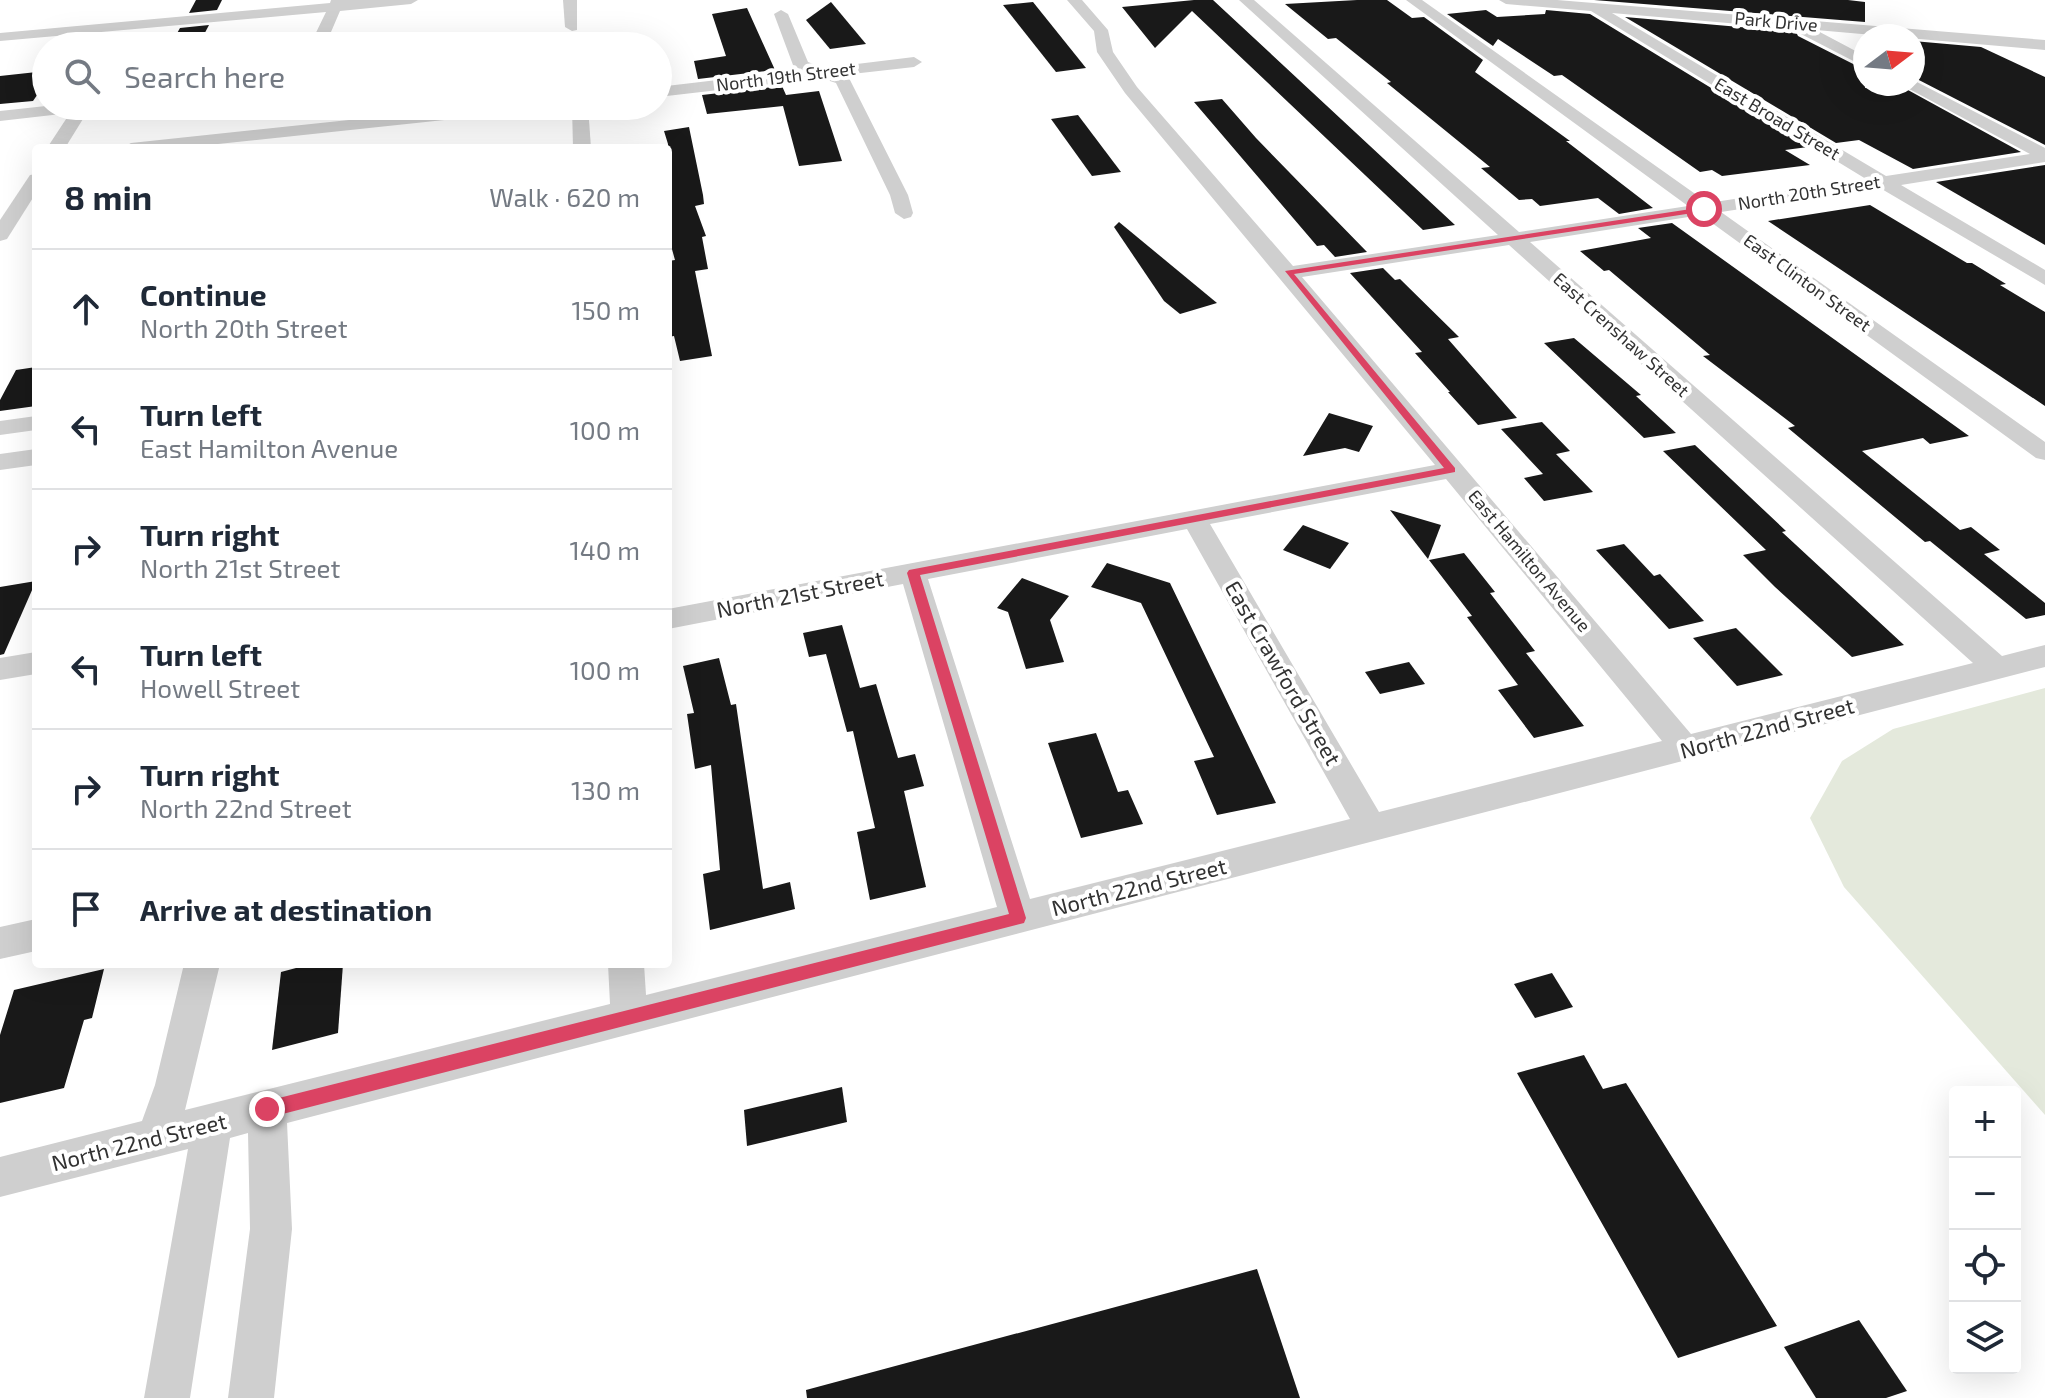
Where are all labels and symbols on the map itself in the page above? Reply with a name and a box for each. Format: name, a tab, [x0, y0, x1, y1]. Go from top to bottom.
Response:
street label: Park Drive	[1734, 6, 1819, 36]
north arrow	[1853, 24, 1925, 96]
street label: North 19th Street	[715, 57, 857, 95]
street label: East Broad Street	[1711, 72, 1844, 164]
street label: North 20th Street	[1736, 170, 1882, 214]
route start	[1686, 191, 1722, 227]
street label: East Clinton Street	[1740, 229, 1876, 336]
street label: East Crenshaw Street	[1549, 267, 1694, 401]
street label: East Hamilton Avenue	[1464, 485, 1596, 636]
street label: North 21st Street	[714, 564, 886, 622]
street label: East Crawford Street	[1221, 576, 1347, 769]
street label: North 22nd Street	[1677, 691, 1857, 763]
street label: North 22nd Street	[1049, 852, 1229, 920]
route end	[249, 1091, 285, 1127]
street label: North 22nd Street	[49, 1107, 229, 1175]

